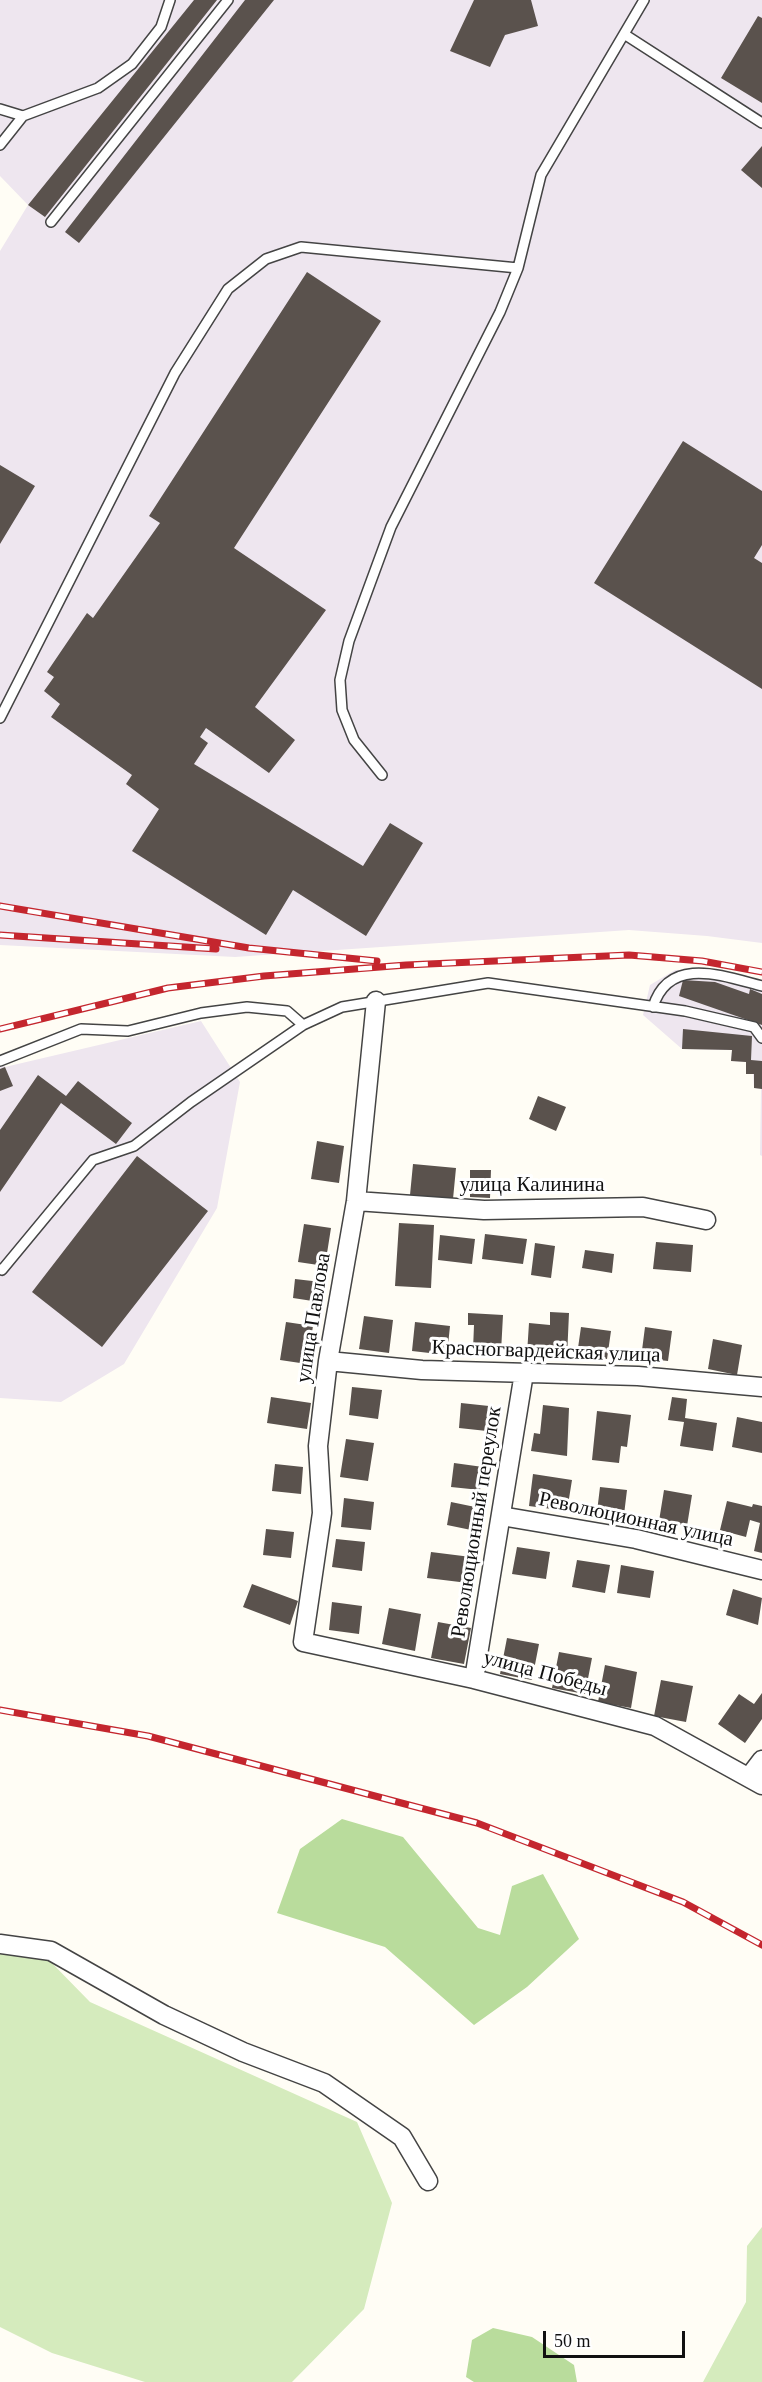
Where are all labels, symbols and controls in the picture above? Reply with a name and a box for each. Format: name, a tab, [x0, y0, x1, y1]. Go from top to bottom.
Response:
street label: улица Калинина	[459, 1172, 605, 1198]
street label: улица Павлова	[291, 1251, 337, 1385]
street label: Красногвардейская улица	[431, 1335, 661, 1369]
street label: Революционный переулок	[446, 1405, 508, 1639]
street label: Революционная улица	[536, 1487, 736, 1553]
street label: улица Победы	[480, 1645, 610, 1703]
scale bar	[546, 2319, 688, 2357]
text: 50 m	[554, 2331, 591, 2351]

